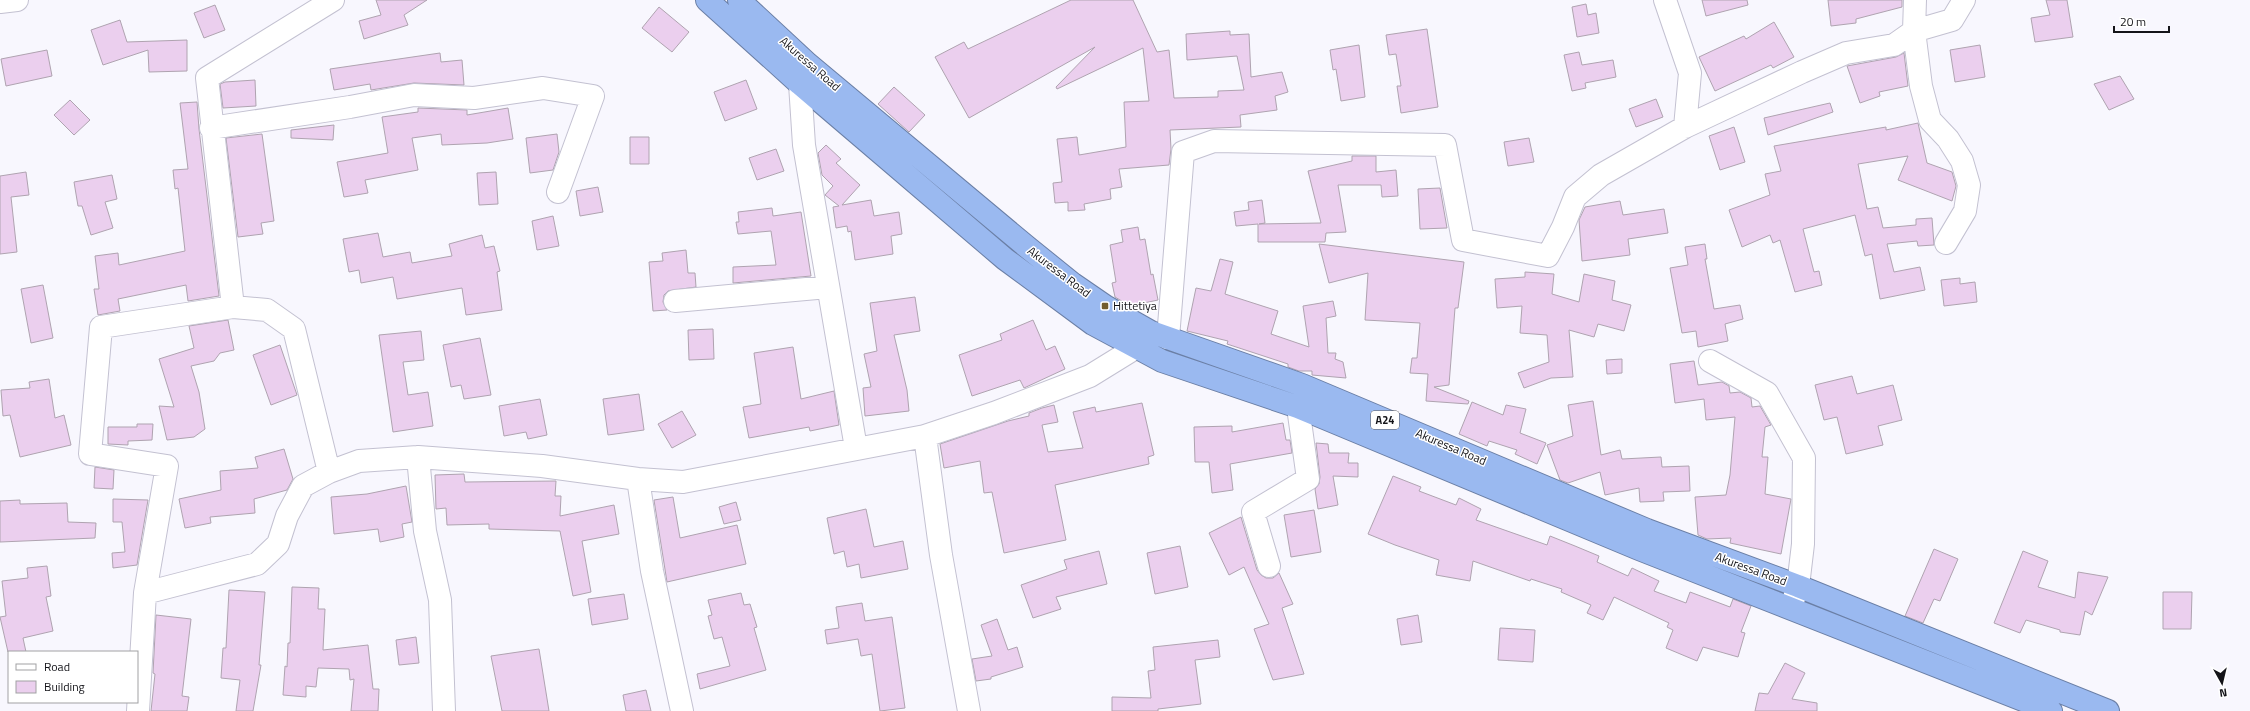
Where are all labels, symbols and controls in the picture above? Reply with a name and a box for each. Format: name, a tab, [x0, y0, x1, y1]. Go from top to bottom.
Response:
scale bar	[2114, 8, 2169, 34]
text: 20 m	[2120, 12, 2146, 31]
street label: Akuressa Road	[776, 32, 845, 95]
street label: Akuressa Road	[1024, 241, 1095, 302]
place label: Hittetiya	[1113, 296, 1157, 315]
marker: Hittetiya	[1100, 301, 1110, 311]
road number: A24	[1371, 411, 1399, 429]
street label: Akuressa Road	[1413, 423, 1490, 470]
street label: Akuressa Road	[1713, 547, 1790, 590]
legend	[8, 651, 138, 703]
text: Road	[44, 657, 70, 676]
north arrow	[2202, 663, 2242, 703]
text: Building	[44, 677, 85, 696]
text: N	[2219, 684, 2228, 701]

